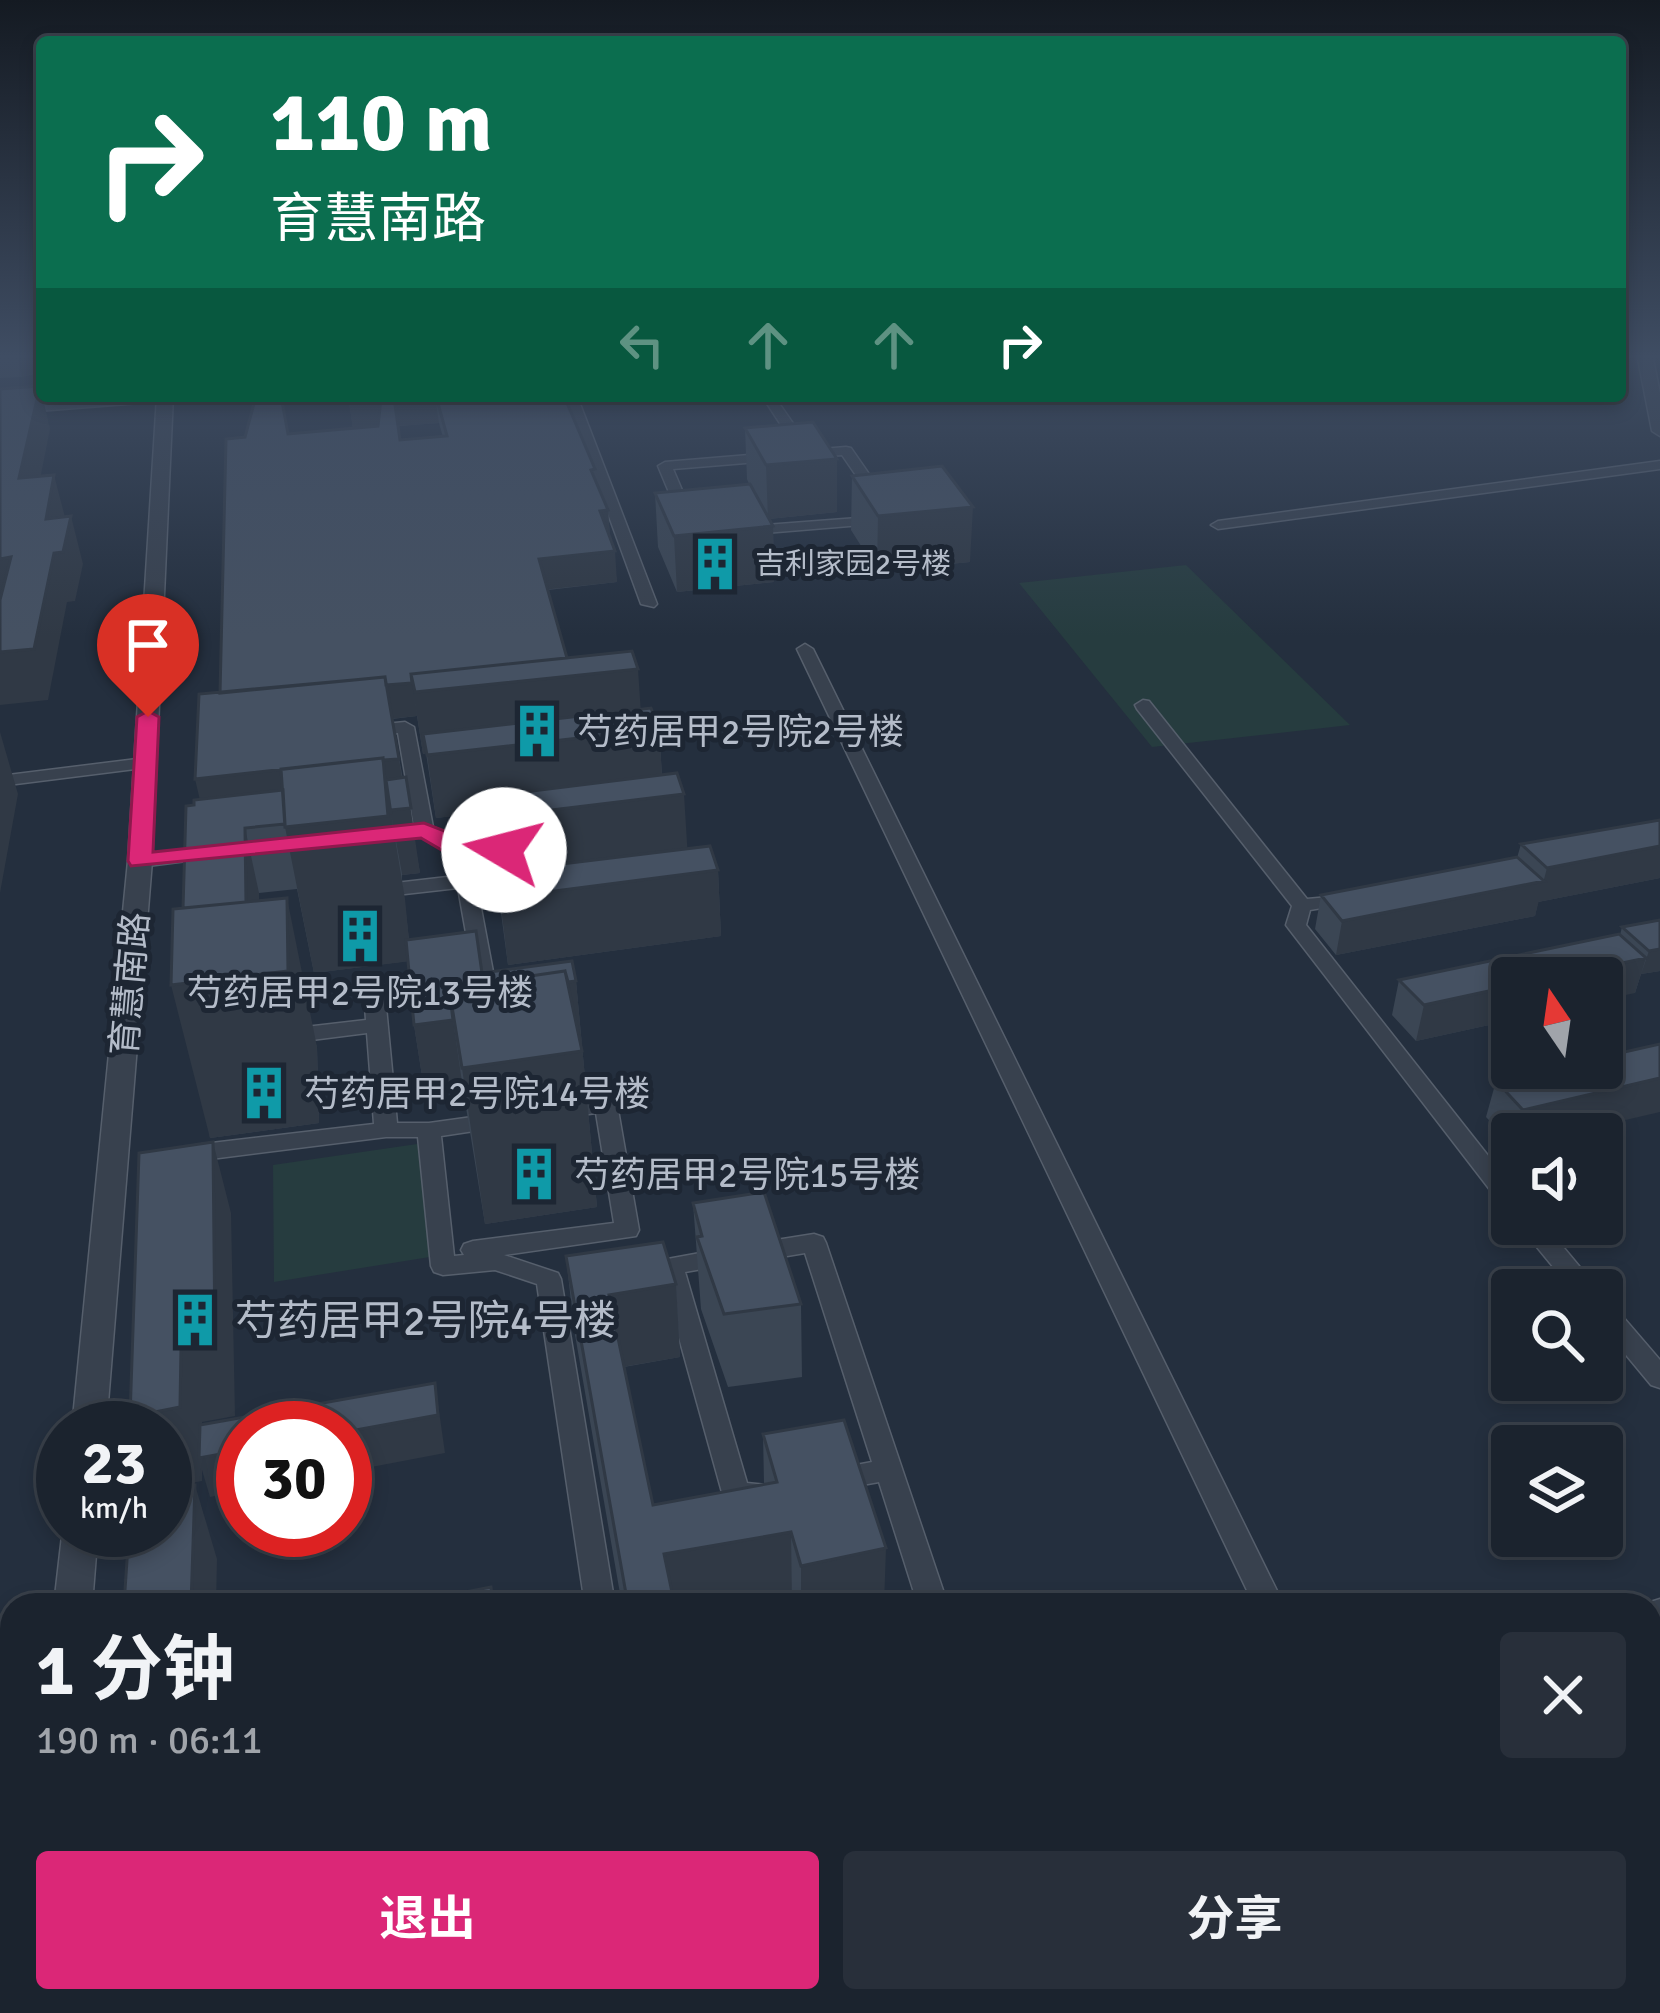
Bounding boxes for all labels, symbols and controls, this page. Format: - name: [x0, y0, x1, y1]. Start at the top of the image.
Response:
- text: 110 m: [270, 71, 492, 175]
- icon: right: [72, 84, 228, 240]
- text: 育慧南路: [270, 186, 486, 253]
- icon: left: [609, 312, 675, 378]
- icon: ahead: [735, 312, 801, 378]
- icon: ahead: [861, 312, 927, 378]
- icon: right: [987, 312, 1053, 378]
- building icon: 吉利家园2号楼: [686, 535, 744, 593]
- place label: 吉利家园2号楼: [755, 546, 951, 583]
- pin: [97, 594, 199, 717]
- icon: arrive: [115, 612, 181, 678]
- building icon: 芍药居甲2号院2号楼: [508, 702, 566, 760]
- place label: 芍药居甲2号院2号楼: [577, 710, 904, 755]
- position arrow: [441, 787, 567, 913]
- building icon: 芍药居甲2号院13号楼: [331, 907, 389, 965]
- street label: 育慧南路: [102, 910, 159, 1058]
- north arrow: [1491, 957, 1623, 1089]
- map controls: [1491, 957, 1623, 1557]
- place label: 芍药居甲2号院13号楼: [187, 971, 533, 1016]
- building icon: 芍药居甲2号院14号楼: [235, 1064, 293, 1122]
- place label: 芍药居甲2号院14号楼: [304, 1072, 650, 1117]
- button: sound: [1491, 1113, 1623, 1245]
- building icon: 芍药居甲2号院15号楼: [505, 1145, 563, 1203]
- place label: 芍药居甲2号院15号楼: [574, 1153, 920, 1198]
- button: search: [1491, 1269, 1623, 1401]
- building icon: 芍药居甲2号院4号楼: [166, 1291, 224, 1349]
- place label: 芍药居甲2号院4号楼: [235, 1296, 616, 1347]
- speed limit sign: 30: [216, 1401, 372, 1557]
- button: layers: [1491, 1425, 1623, 1557]
- text: 23: [82, 1427, 146, 1501]
- text: km/h: [80, 1490, 148, 1527]
- text: 1 分钟: [36, 1626, 235, 1715]
- button: close: [1500, 1632, 1626, 1758]
- text: 190 m · 06:11: [36, 1716, 263, 1764]
- button: 退出: [36, 1851, 819, 1989]
- button: 分享: [843, 1851, 1626, 1989]

